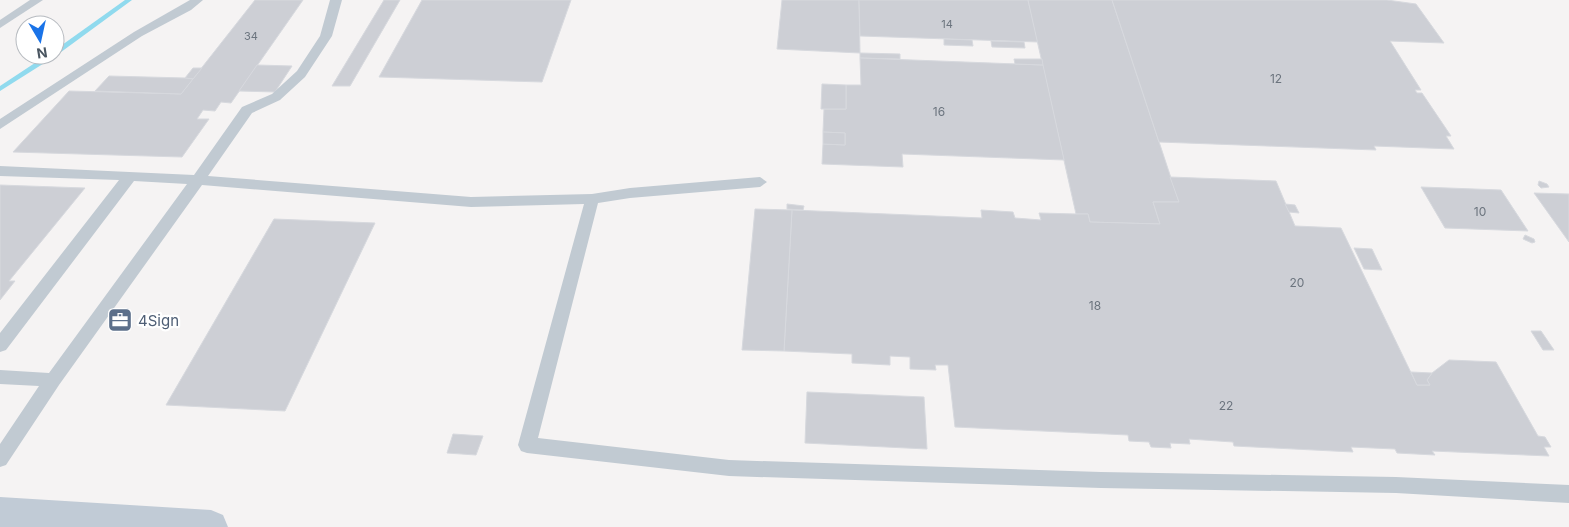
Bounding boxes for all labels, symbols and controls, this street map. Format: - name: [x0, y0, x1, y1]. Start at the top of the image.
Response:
- north arrow: [15, 15, 65, 65]
- house number: 14: [941, 17, 953, 31]
- house number: 34: [244, 29, 258, 43]
- text: N: [36, 44, 49, 63]
- house number: 12: [1270, 71, 1282, 86]
- house number: 16: [933, 104, 945, 119]
- house number: 10: [1474, 204, 1486, 219]
- house number: 20: [1290, 275, 1304, 290]
- house number: 18: [1089, 298, 1101, 313]
- office icon: 4Sign: [107, 307, 133, 333]
- place label: 4Sign: [138, 311, 179, 330]
- house number: 22: [1219, 398, 1233, 413]

